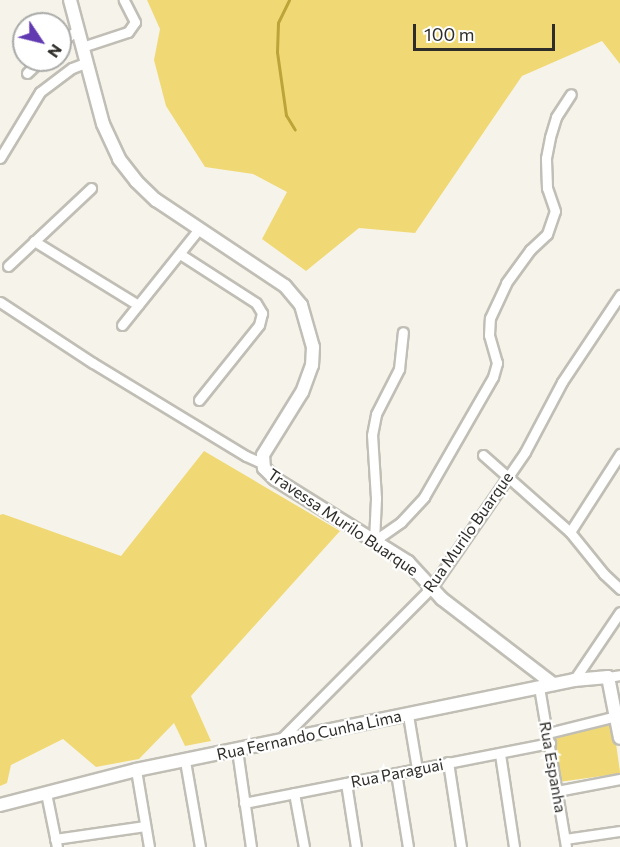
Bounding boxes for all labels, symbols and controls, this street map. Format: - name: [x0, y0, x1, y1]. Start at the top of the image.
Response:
- north arrow: [12, 12, 72, 72]
- scale bar: [416, 12, 558, 50]
- text: 100 m: [424, 23, 474, 45]
- text: N: [44, 41, 67, 62]
- street label: Travessa Murilo Buarque: [264, 464, 422, 580]
- street label: Rua Murilo Buarque: [419, 468, 517, 596]
- street label: Rua Fernando Cunha Lima: [215, 706, 403, 764]
- street label: Rua Espanha: [536, 720, 570, 814]
- street label: Rua Paraguai: [349, 755, 445, 791]

